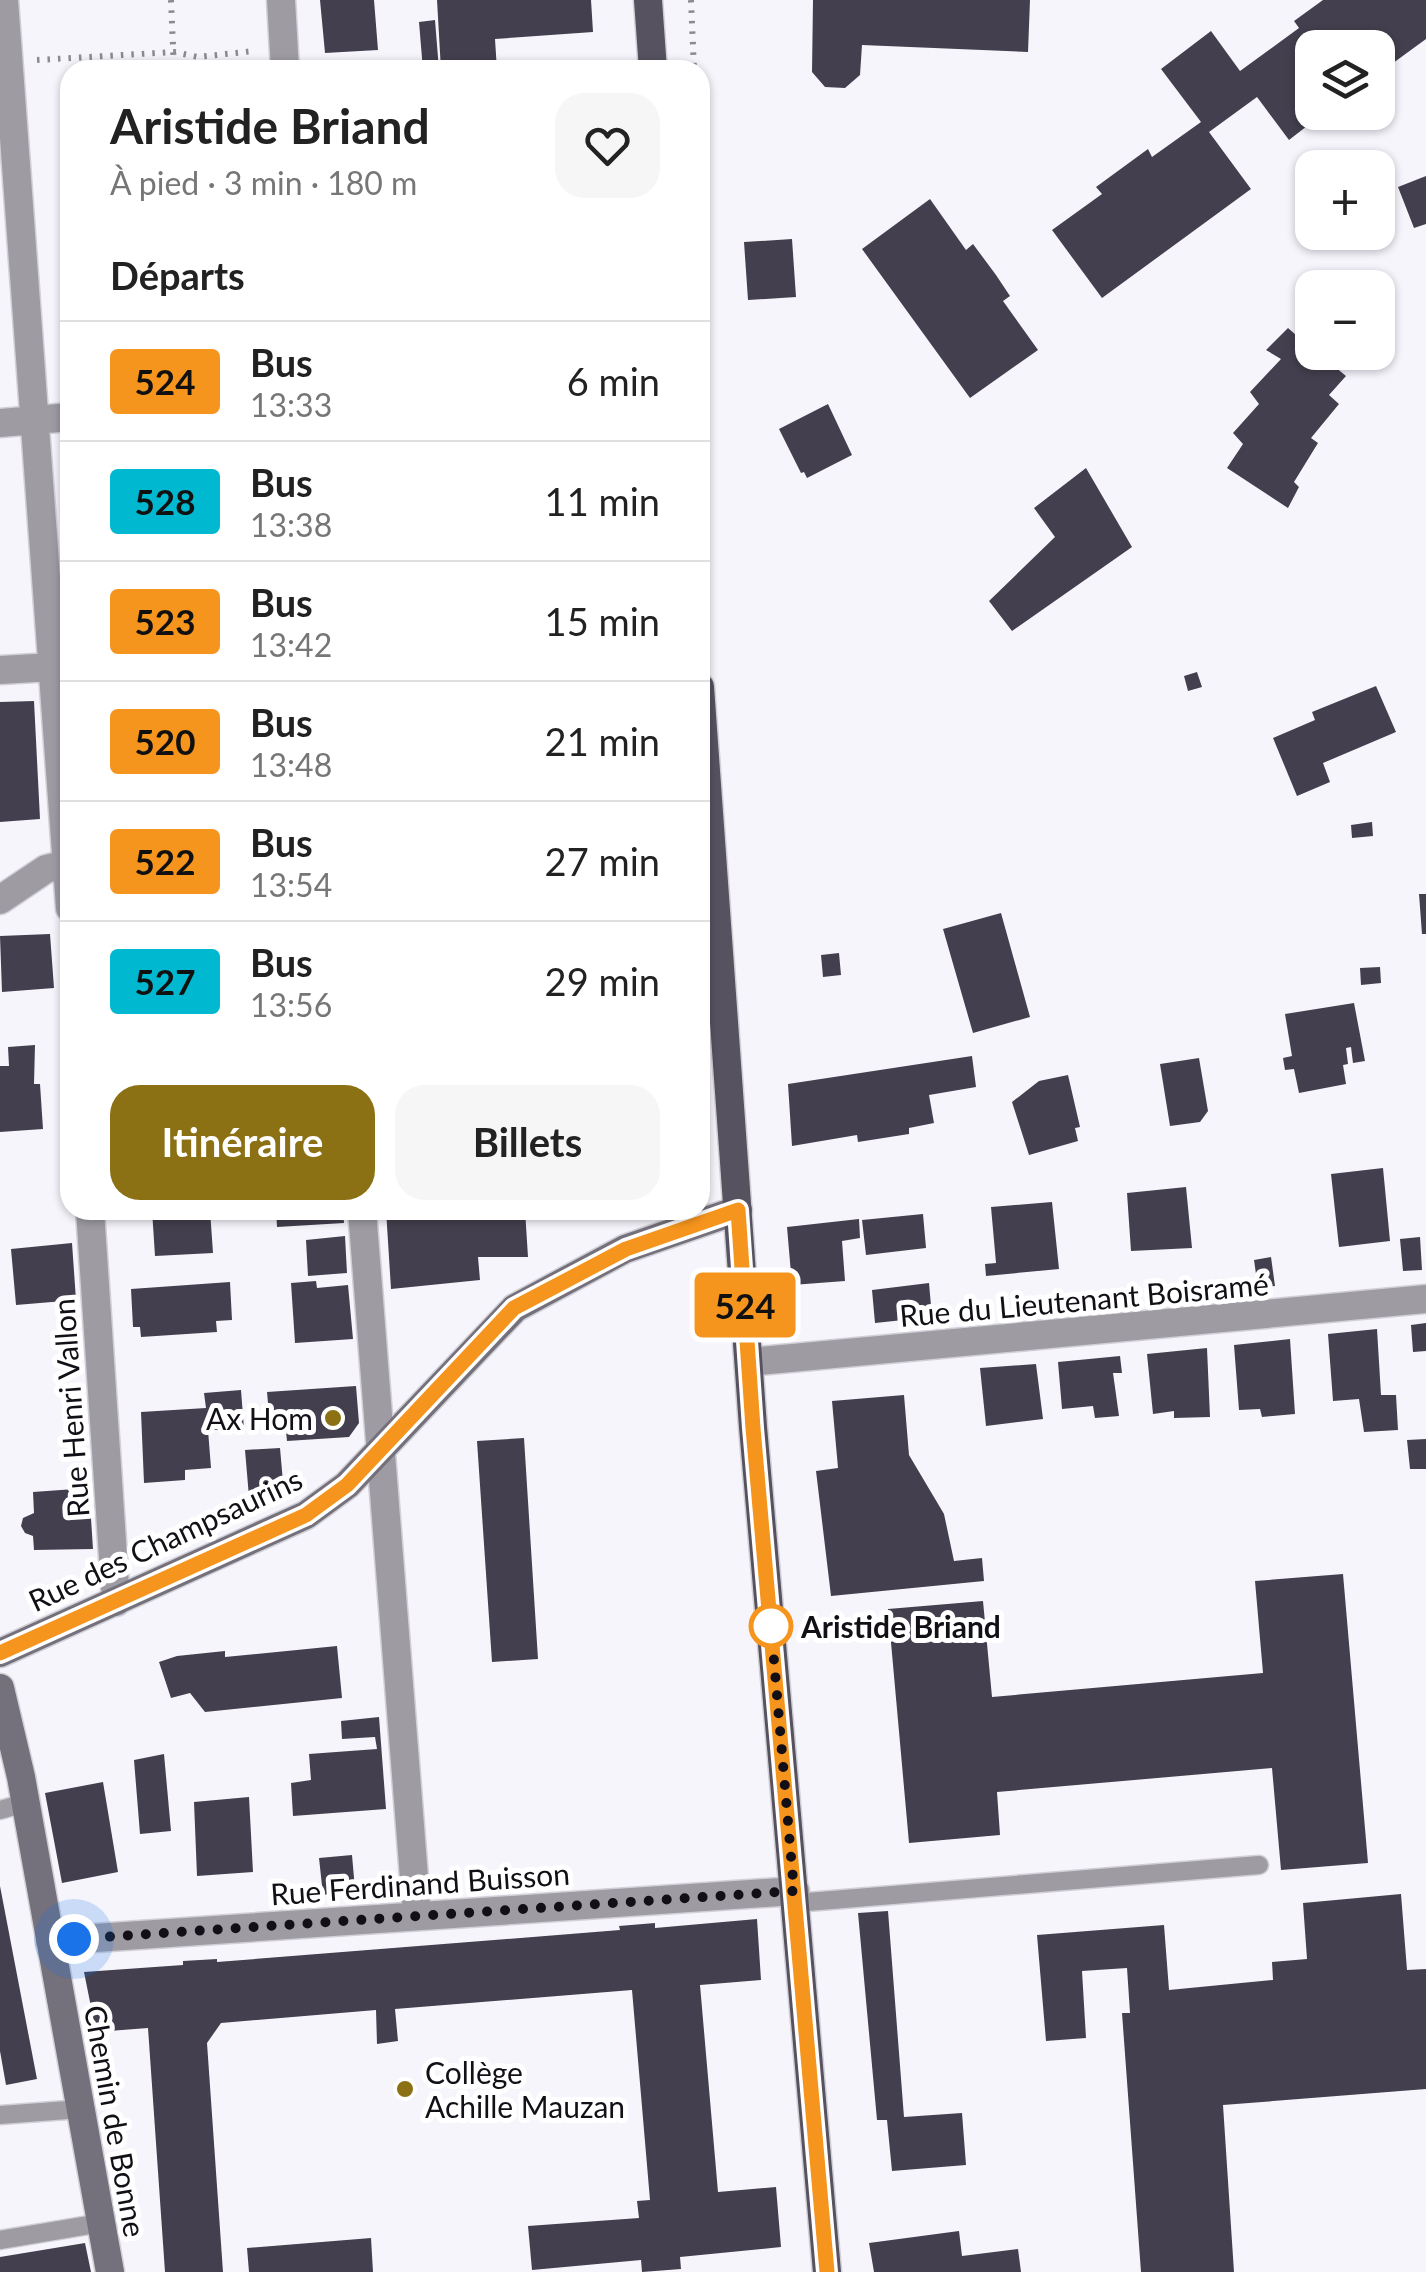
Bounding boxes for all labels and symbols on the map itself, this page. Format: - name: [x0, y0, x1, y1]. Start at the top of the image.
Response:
- street label: Rue du Lieutenant Boisramé: [898, 1265, 1270, 1333]
- line badge: 524: [688, 1272, 802, 1338]
- street label: Rue Henri Vallon: [44, 1297, 96, 1519]
- place label: Ax Hom: [206, 1400, 313, 1436]
- marker: Ax Hom: [322, 1407, 344, 1429]
- street label: Rue des Champsaurins: [23, 1460, 307, 1618]
- marker: Aristide Briand: [750, 1605, 792, 1647]
- place label: Aristide Briand: [800, 1608, 1001, 1644]
- street label: Rue Ferdinand Buisson: [269, 1855, 571, 1911]
- your location: [49, 1914, 99, 1964]
- street label: Chemin de Bonne: [78, 2002, 154, 2240]
- place label: Collège Achille Mauzan: [425, 2054, 625, 2124]
- marker: Collège Achille Mauzan: [394, 2078, 416, 2100]

